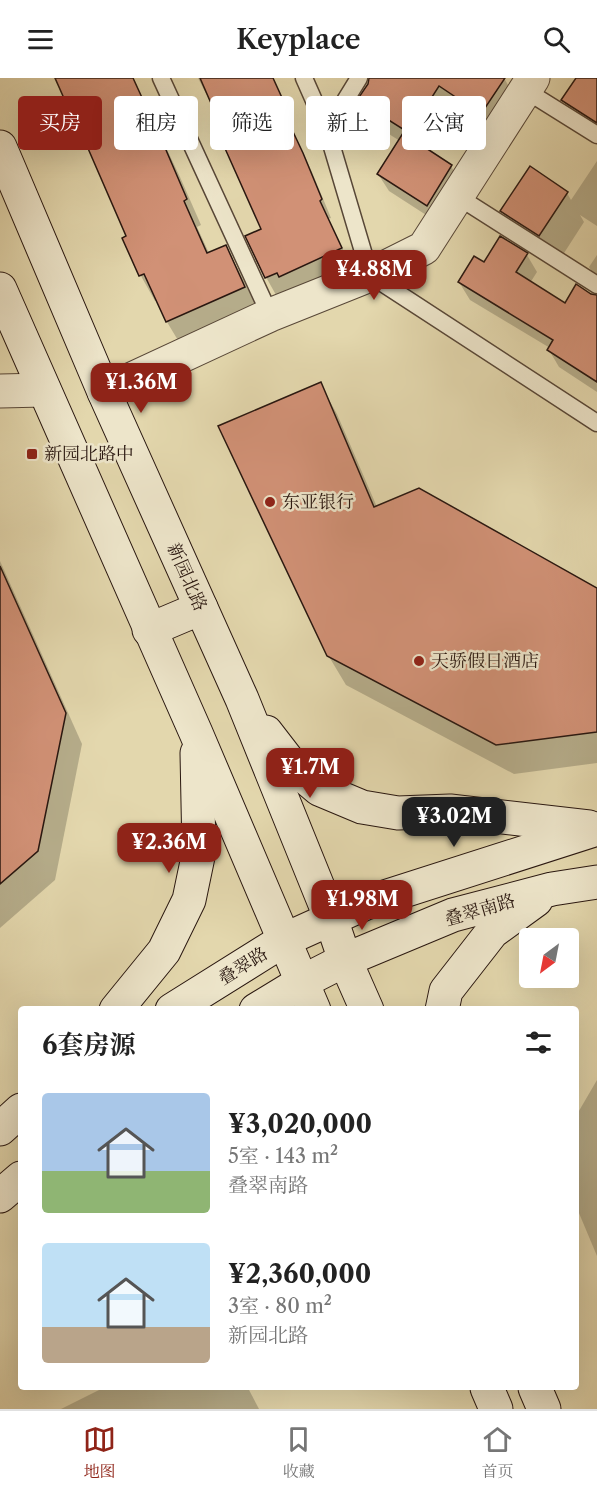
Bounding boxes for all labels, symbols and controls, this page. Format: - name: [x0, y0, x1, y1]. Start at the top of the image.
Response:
- icon: menu: [24, 23, 57, 56]
- text: Keyplace: [236, 23, 361, 56]
- icon: search: [540, 23, 573, 56]
- chip: 买房: [18, 96, 102, 150]
- chip: 租房: [114, 96, 198, 150]
- chip: 筛选: [210, 96, 294, 150]
- chip: 新上: [306, 96, 390, 150]
- chip: 公寓: [402, 96, 486, 150]
- pin: ¥4.88M: [325, 250, 423, 301]
- text: ¥4.88M: [336, 257, 412, 281]
- pin: ¥1.36M: [92, 363, 190, 414]
- text: ¥1.36M: [105, 370, 177, 394]
- place label: 新园北路中: [44, 443, 134, 465]
- marker: 新园北路中: [25, 447, 39, 461]
- place label: 东亚银行: [282, 491, 354, 513]
- marker: 东亚银行: [263, 495, 277, 509]
- street label: 新园北路: [162, 540, 212, 614]
- place label: 天骄假日酒店: [431, 650, 539, 672]
- marker: 天骄假日酒店: [412, 654, 426, 668]
- pin: ¥1.7M: [268, 748, 352, 799]
- text: ¥1.7M: [280, 755, 340, 779]
- pin: ¥3.02M: [405, 797, 503, 848]
- text: ¥3.02M: [416, 804, 492, 828]
- pin: ¥2.36M: [120, 823, 218, 874]
- text: ¥2.36M: [131, 830, 207, 854]
- pin: ¥1.98M: [313, 880, 411, 931]
- text: ¥1.98M: [325, 887, 399, 911]
- street label: 叠翠南路: [442, 890, 518, 930]
- north arrow: [519, 928, 579, 988]
- map controls: [519, 928, 579, 988]
- street label: 叠翠路: [214, 942, 272, 990]
- icon: filters: [522, 1026, 555, 1059]
- text: 6套房源: [42, 1029, 136, 1061]
- text: ¥3,020,000: [228, 1108, 372, 1140]
- icon: home: [90, 1117, 162, 1189]
- text: 5室 · 143 m²: [228, 1144, 338, 1168]
- text: 叠翠南路: [228, 1173, 308, 1197]
- text: ¥2,360,000: [228, 1258, 371, 1290]
- icon: home: [90, 1267, 162, 1339]
- text: 3室 · 80 m²: [228, 1294, 332, 1318]
- text: 新园北路: [228, 1323, 308, 1347]
- tab: 地图: [83, 1423, 116, 1482]
- tab: 收藏: [282, 1423, 315, 1482]
- tab: 首页: [481, 1423, 514, 1482]

